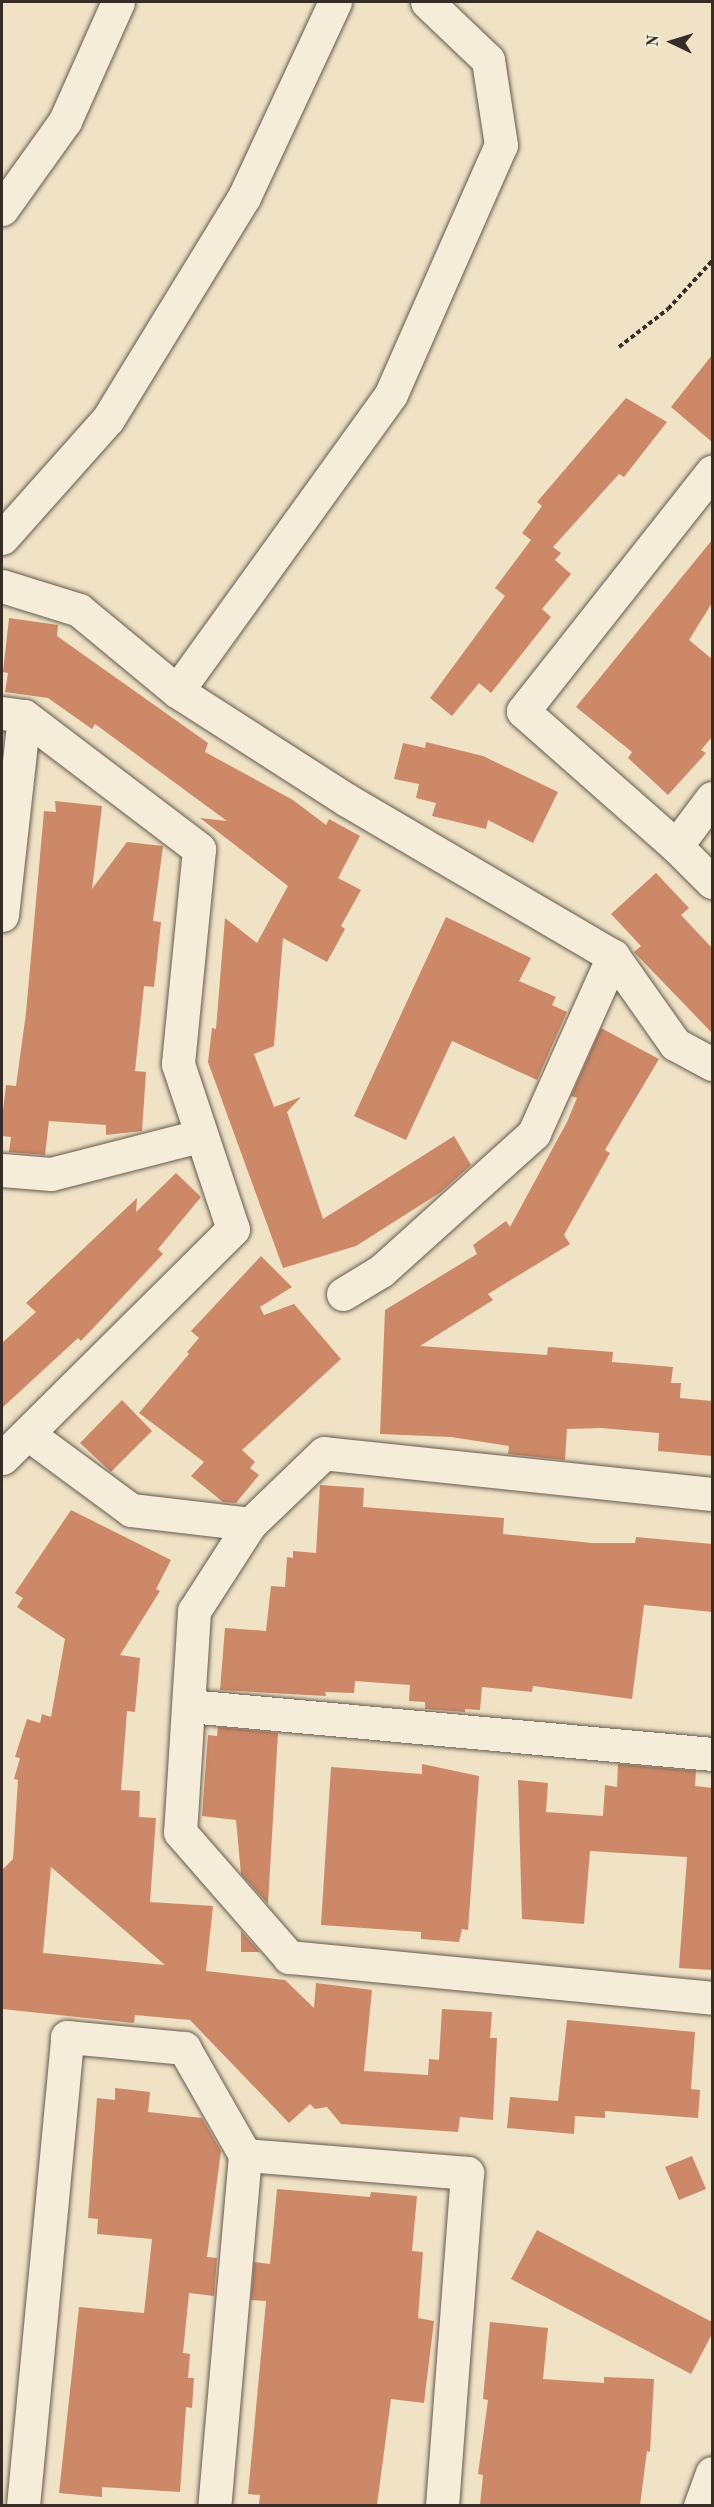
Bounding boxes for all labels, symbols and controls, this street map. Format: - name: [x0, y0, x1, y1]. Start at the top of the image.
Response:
- north arrow: [642, 12, 702, 72]
- text: N: [646, 34, 662, 47]

